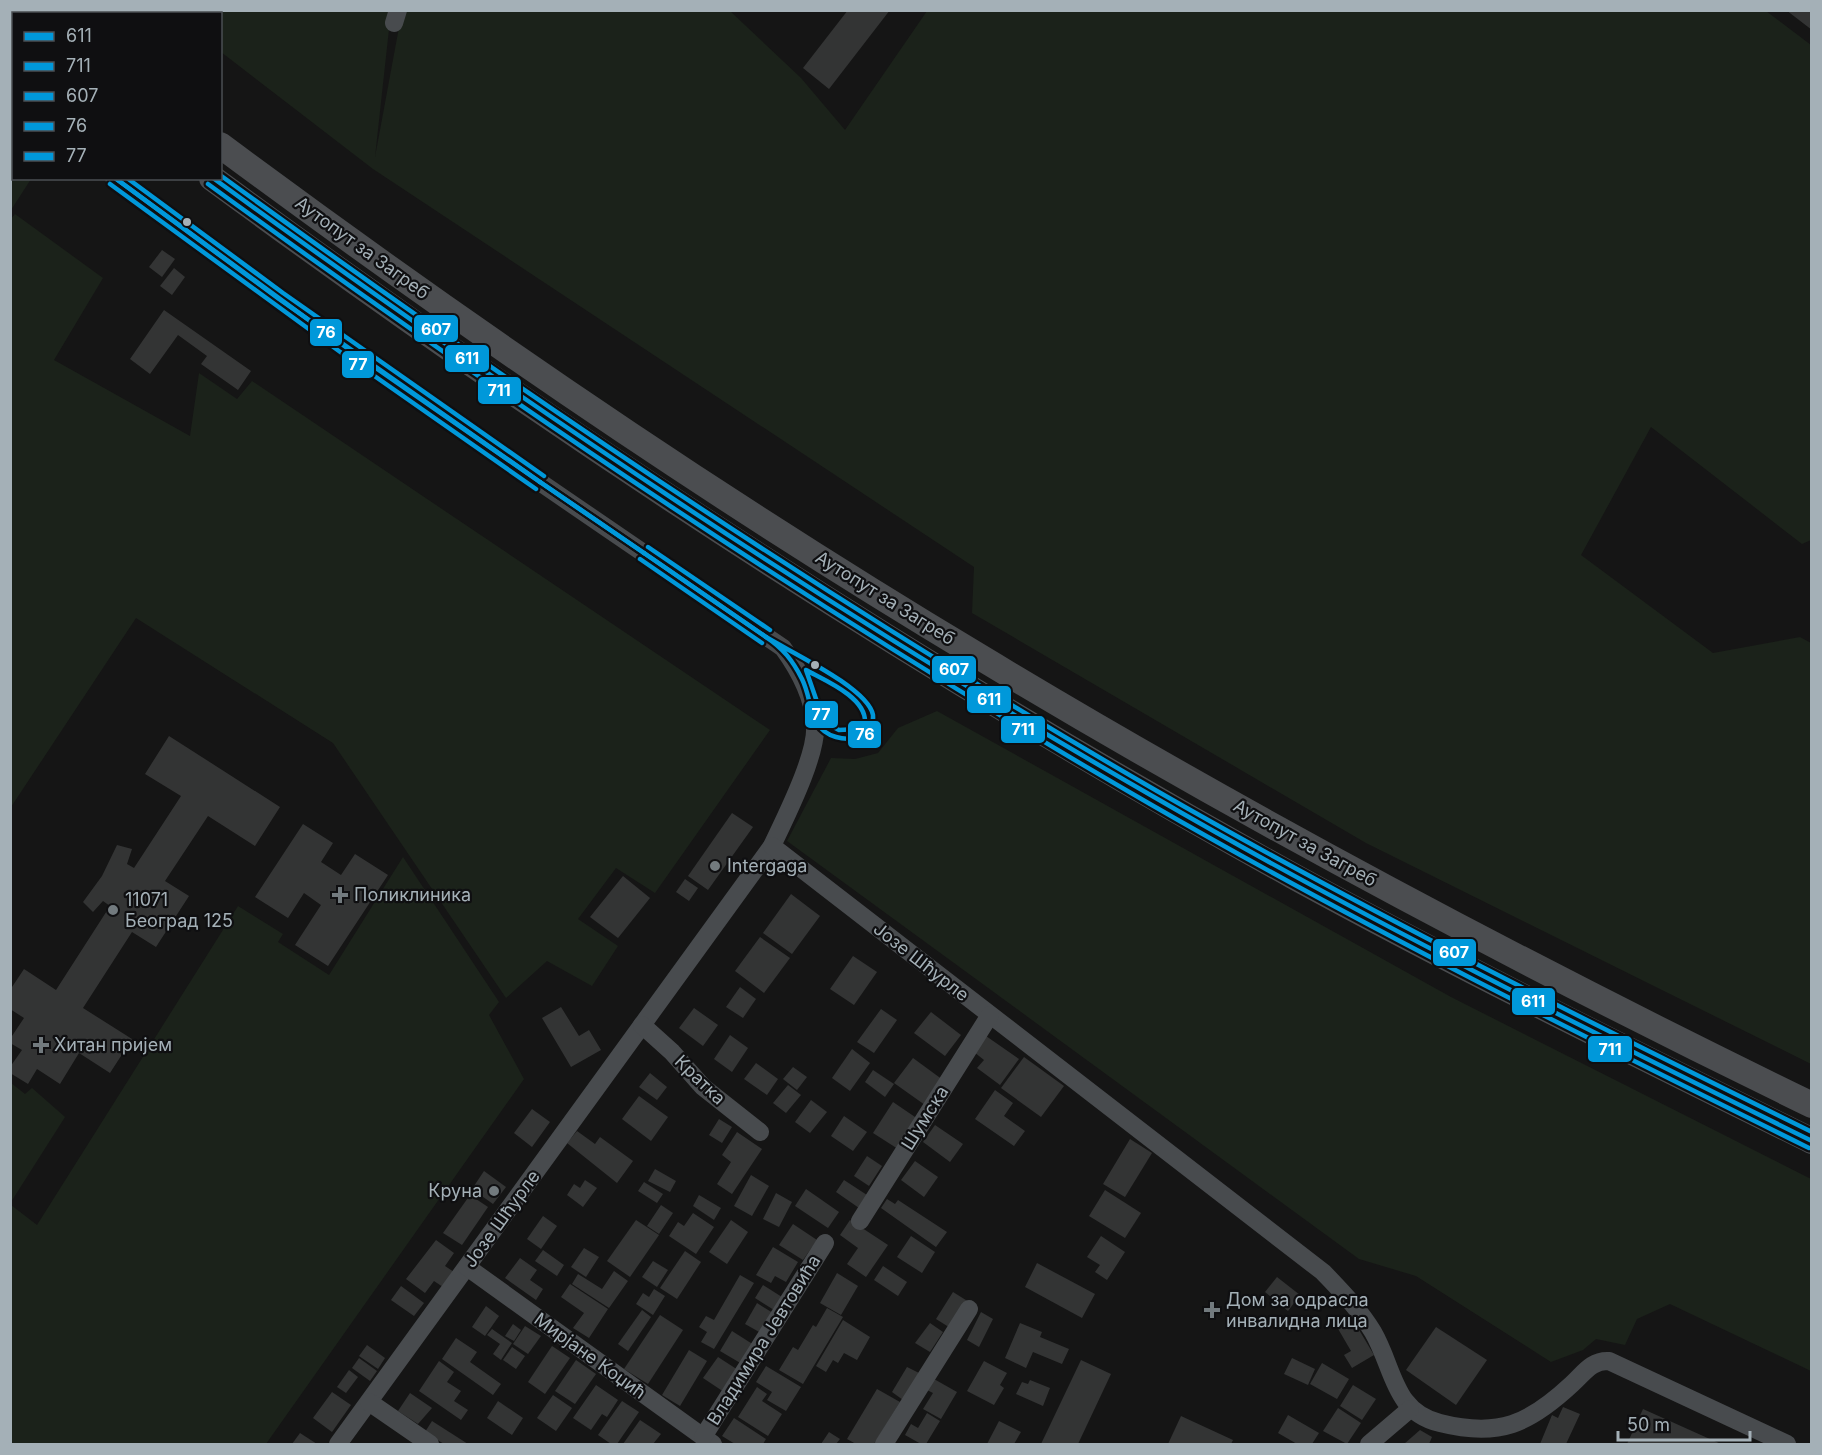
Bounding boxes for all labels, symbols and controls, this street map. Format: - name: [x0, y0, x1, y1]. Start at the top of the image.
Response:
- legend: [12, 12, 222, 180]
- text: 611: [66, 25, 92, 46]
- text: 711: [66, 55, 91, 76]
- text: 607: [66, 85, 98, 106]
- text: 76: [66, 115, 87, 136]
- text: 77: [66, 145, 87, 166]
- street label: Аутопут за Загреб: [291, 192, 433, 303]
- unlabelled marker: [181, 216, 193, 228]
- line badge: 607: [413, 314, 459, 343]
- line badge: 76: [309, 318, 343, 347]
- text: 607: [421, 319, 451, 339]
- text: 76: [316, 322, 336, 342]
- line badge: 611: [444, 344, 490, 373]
- text: 611: [455, 348, 479, 368]
- line badge: 77: [341, 350, 375, 379]
- text: 77: [349, 354, 367, 374]
- line badge: 711: [477, 376, 522, 405]
- text: 711: [487, 380, 511, 400]
- street label: Аутопут за Загреб: [812, 546, 959, 649]
- line badge: 607: [931, 655, 977, 684]
- unlabelled marker: [809, 659, 821, 671]
- text: 607: [939, 659, 969, 679]
- line badge: 611: [966, 685, 1012, 714]
- text: 611: [977, 689, 1001, 709]
- line badge: 77: [804, 700, 839, 729]
- text: 77: [812, 704, 830, 724]
- line badge: 711: [1000, 715, 1046, 744]
- text: 711: [1011, 719, 1035, 739]
- line badge: 76: [847, 720, 882, 749]
- text: 76: [855, 724, 875, 744]
- street label: Аутопут за Загреб: [1230, 795, 1380, 891]
- place label: Intergaga: [727, 855, 807, 876]
- marker: Intergaga: [708, 859, 722, 873]
- place label: Поликлиника: [354, 884, 471, 905]
- marker: Поликлиника: [331, 886, 349, 904]
- place label: 11071 Београд 125: [125, 889, 233, 931]
- marker: 11071 Београд 125: [106, 903, 120, 917]
- street label: Јозе Шћурле: [869, 918, 973, 1005]
- line badge: 607: [1432, 938, 1477, 967]
- text: 607: [1439, 942, 1469, 962]
- line badge: 611: [1511, 987, 1556, 1016]
- text: 611: [1521, 991, 1545, 1011]
- place label: Хитан пријем: [54, 1034, 172, 1055]
- line badge: 711: [1587, 1035, 1633, 1063]
- marker: Хитан пријем: [32, 1036, 50, 1054]
- text: 711: [1598, 1039, 1622, 1059]
- street label: Кратка: [671, 1051, 730, 1109]
- street label: Шумска: [897, 1082, 952, 1154]
- street label: Јозе Шћурле: [459, 1166, 544, 1271]
- place label: Круна: [428, 1180, 482, 1201]
- marker: Круна: [487, 1184, 501, 1198]
- street label: Владимира Јевтовића: [703, 1251, 825, 1429]
- place label: Дом за одрасла инвалидна лица: [1226, 1289, 1369, 1331]
- marker: Дом за одрасла инвалидна лица: [1203, 1301, 1221, 1319]
- street label: Мирјане Коџић: [530, 1308, 650, 1403]
- scale bar: [1618, 1404, 1750, 1442]
- text: 50 m: [1627, 1414, 1670, 1435]

